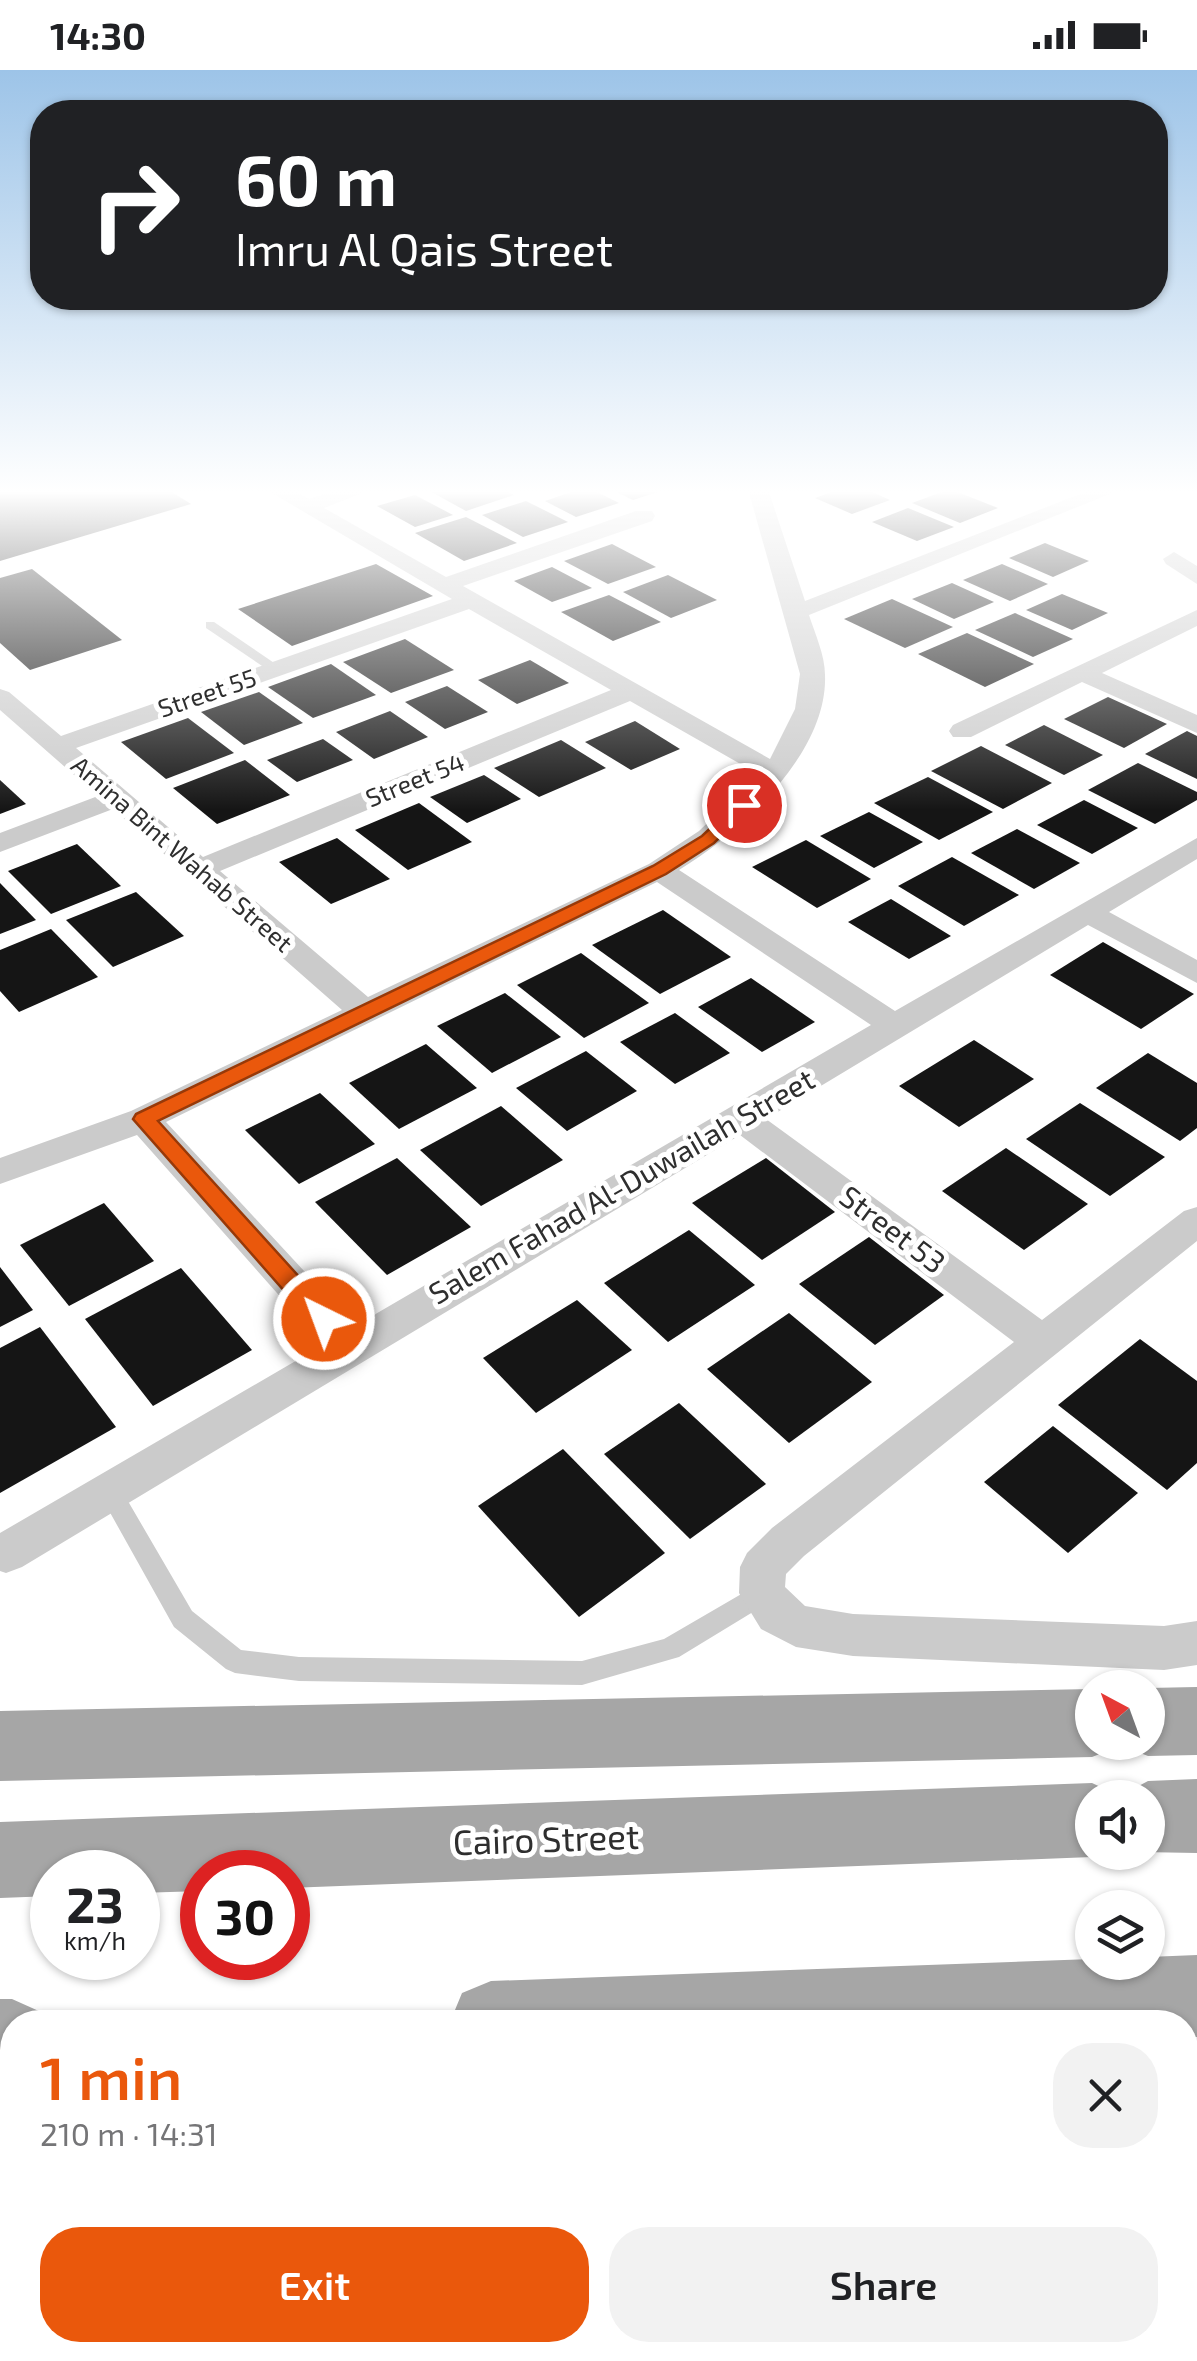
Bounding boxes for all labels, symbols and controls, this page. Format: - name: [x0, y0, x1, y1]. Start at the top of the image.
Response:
- text: 14:30: [50, 12, 146, 58]
- text: 60 m: [235, 136, 397, 220]
- icon: right: [70, 140, 200, 270]
- text: Imru Al Qais Street: [235, 221, 613, 275]
- street label: Street 55: [154, 661, 260, 723]
- street label: Street 54: [361, 746, 468, 812]
- street label: Amina Bint Wahab Street: [66, 749, 299, 957]
- pin: [702, 763, 787, 848]
- icon: arrive: [717, 778, 772, 833]
- street label: Salem Fahad Al-Duwailah Street: [422, 1060, 820, 1311]
- street label: Street 53: [833, 1177, 953, 1280]
- position arrow: [272, 1267, 376, 1371]
- north arrow: [1075, 1670, 1165, 1760]
- map controls: [1075, 1670, 1165, 1980]
- button: sound: [1075, 1780, 1165, 1870]
- street label: Cairo Street: [452, 1814, 640, 1862]
- speed limit sign: 30: [180, 1850, 310, 1980]
- text: 23: [66, 1873, 124, 1933]
- button: layers: [1075, 1890, 1165, 1980]
- text: km/h: [64, 1925, 126, 1955]
- text: 1 min: [40, 2040, 182, 2112]
- button: close: [1053, 2043, 1158, 2148]
- text: 210 m · 14:31: [40, 2114, 218, 2152]
- button: Exit: [40, 2227, 589, 2342]
- button: Share: [609, 2227, 1158, 2342]

